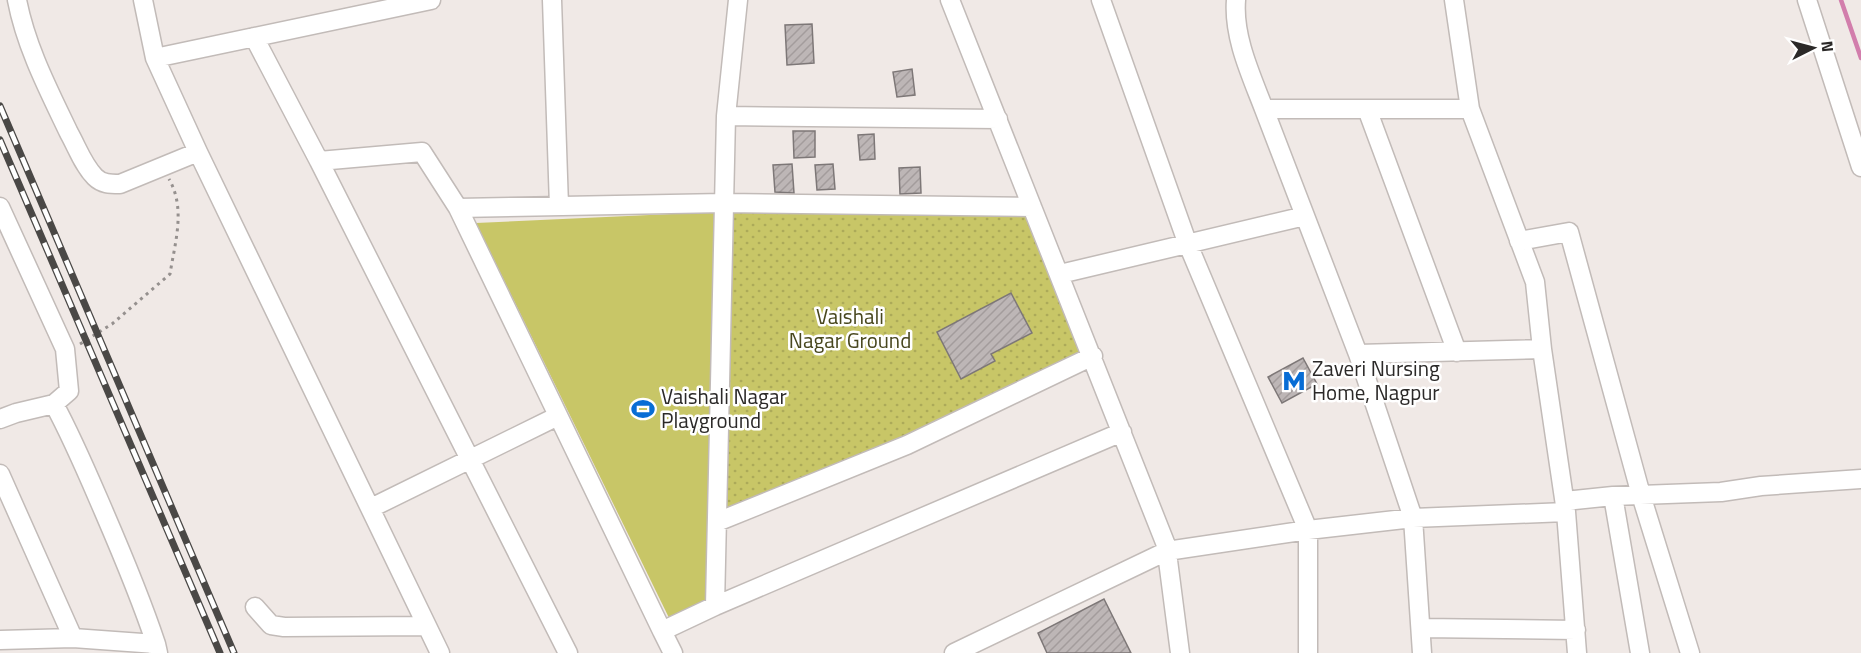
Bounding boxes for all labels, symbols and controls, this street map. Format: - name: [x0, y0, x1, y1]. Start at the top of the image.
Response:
- north arrow: [1783, 18, 1843, 78]
- text: N: [1815, 40, 1840, 53]
- park label: Vaishali Nagar Ground: [789, 300, 911, 356]
- place label: Zaveri Nursing Home, Nagpur: [1312, 352, 1440, 408]
- metro station icon: Zaveri Nursing Home, Nagpur: [1281, 368, 1307, 394]
- place label: Vaishali Nagar Playground: [661, 380, 787, 436]
- sports icon: Vaishali Nagar Playground: [630, 396, 656, 422]

